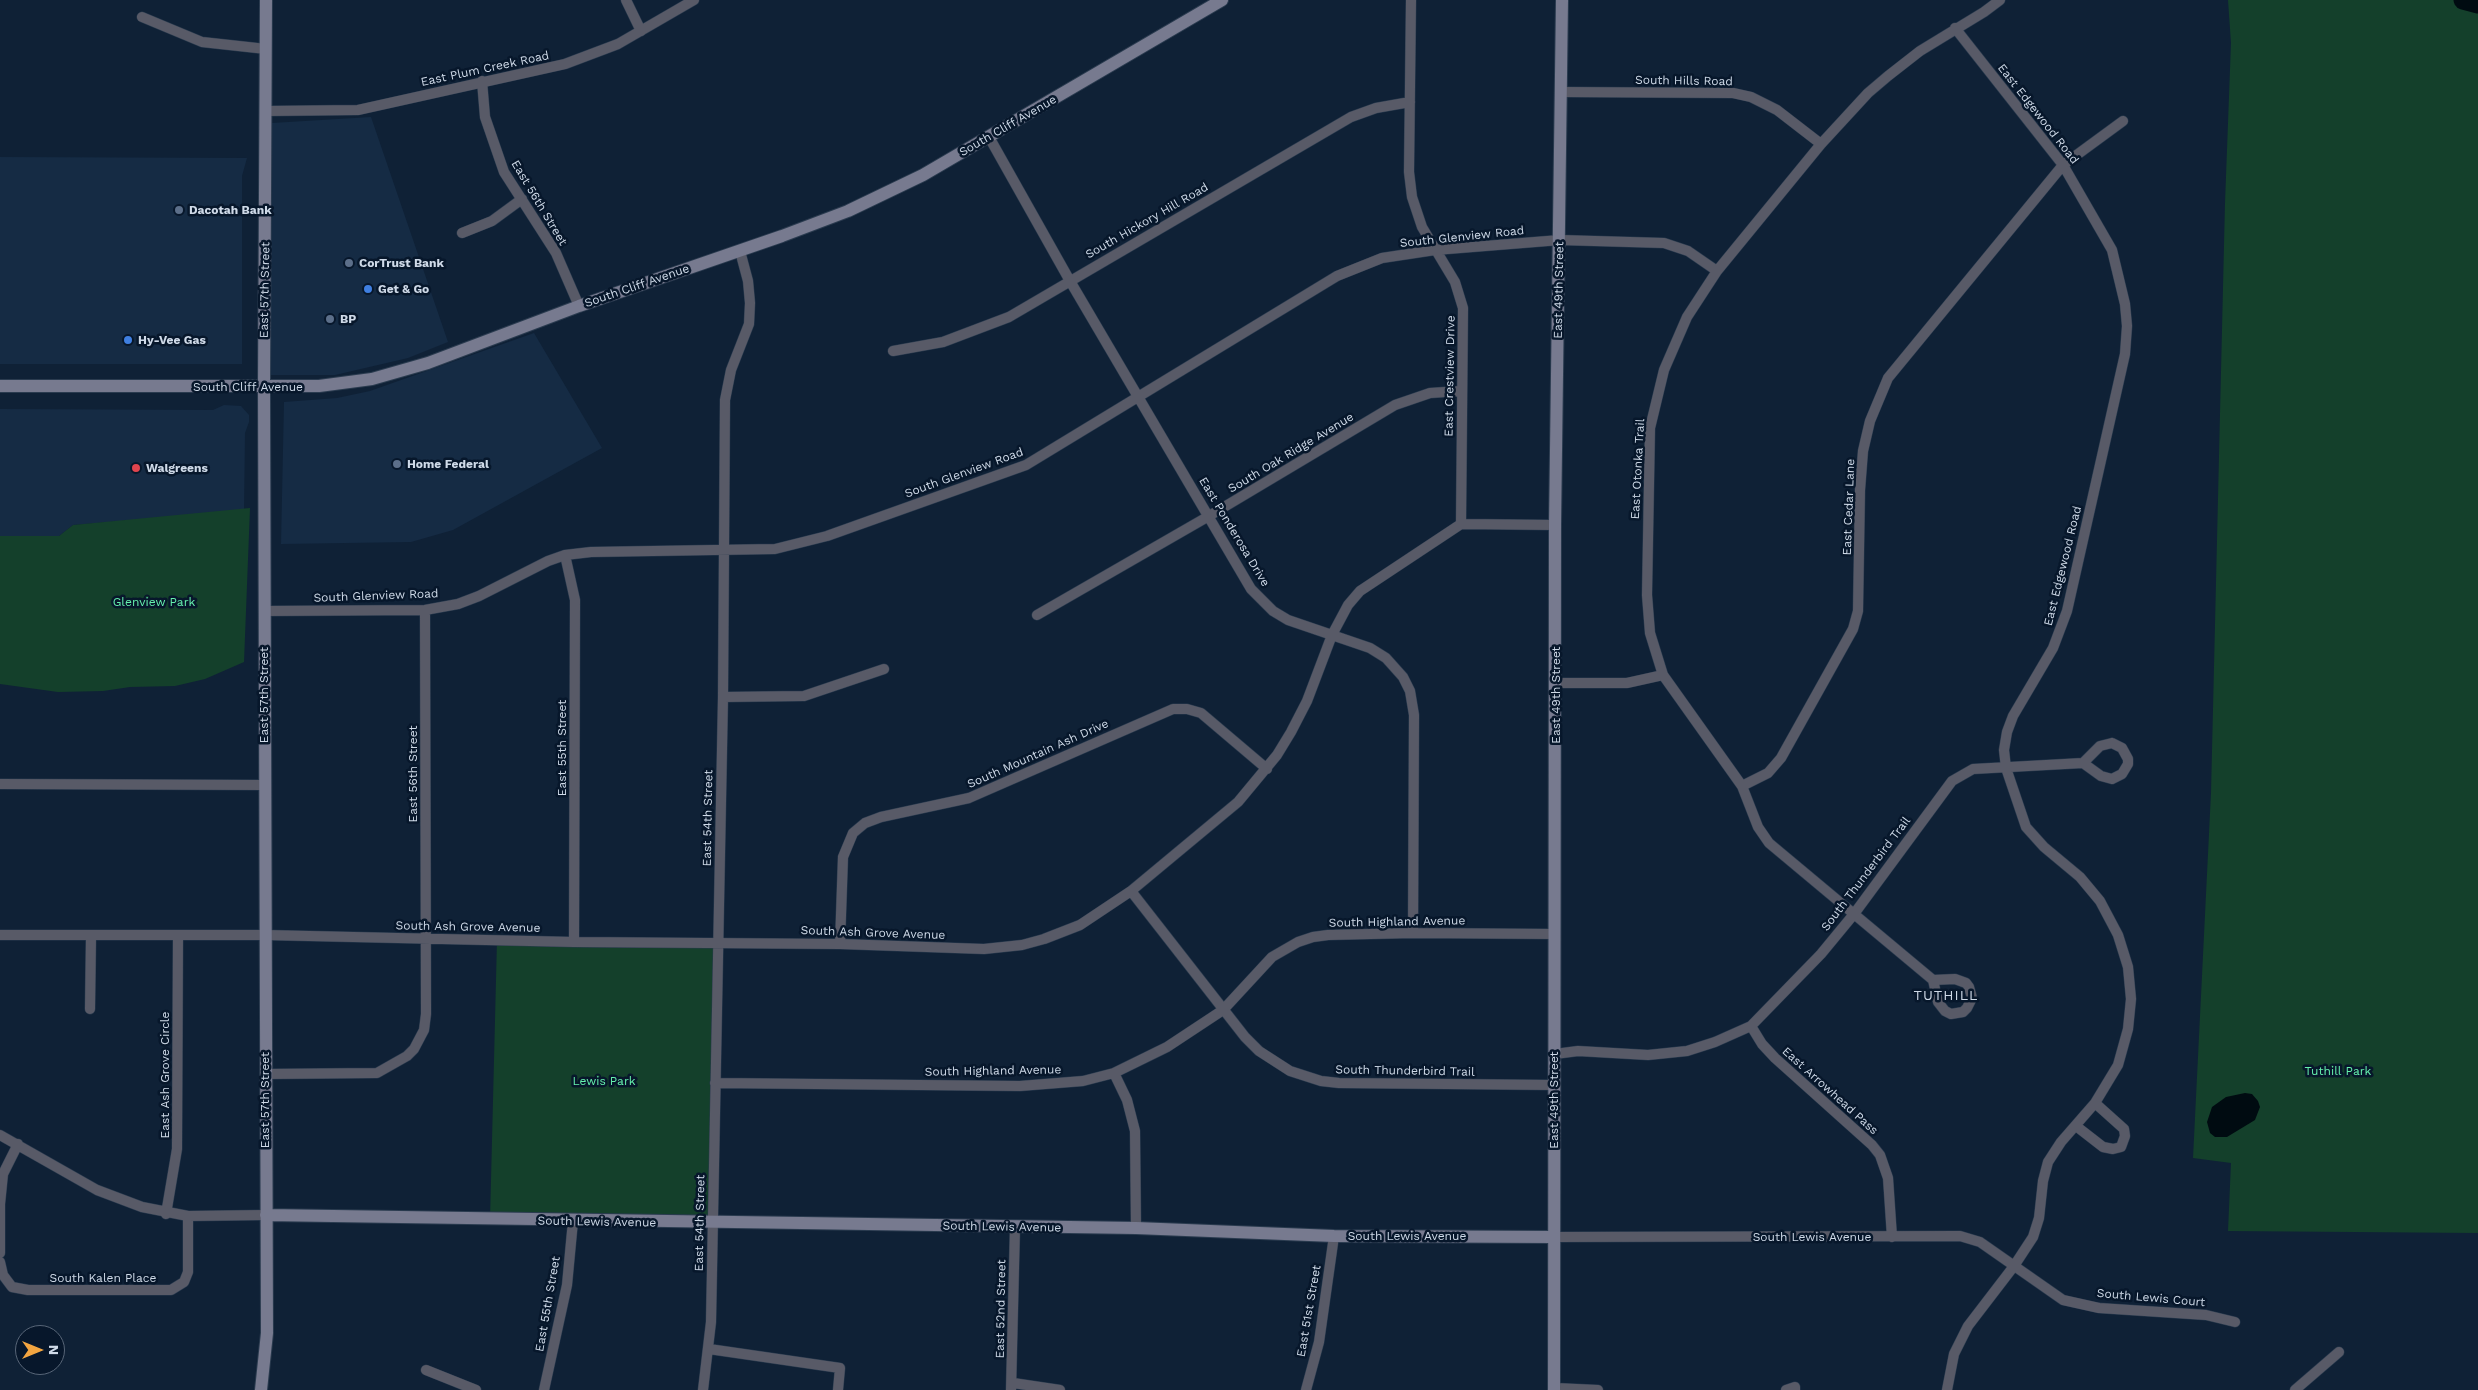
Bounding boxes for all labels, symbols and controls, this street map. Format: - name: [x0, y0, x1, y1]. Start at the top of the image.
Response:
- street label: East Plum Creek Road: [420, 48, 550, 90]
- street label: East Edgewood Road: [1994, 61, 2082, 167]
- street label: South Hills Road: [1635, 73, 1733, 89]
- street label: South Cliff Avenue: [957, 92, 1059, 160]
- street label: East 56th Street: [508, 158, 570, 248]
- street label: South Hickory Hill Road: [1083, 180, 1211, 262]
- place label: Dacotah Bank: [189, 203, 272, 217]
- marker: Dacotah Bank: [173, 204, 185, 216]
- street label: South Glenview Road: [1399, 223, 1525, 251]
- street label: East 49th Street: [1551, 241, 1567, 339]
- street label: East 57th Street: [257, 242, 273, 338]
- place label: CorTrust Bank: [359, 256, 444, 270]
- marker: CorTrust Bank: [343, 257, 355, 269]
- street label: South Cliff Avenue: [583, 261, 691, 311]
- place label: Get & Go: [378, 282, 429, 296]
- marker: Get & Go: [362, 283, 374, 295]
- place label: BP: [340, 312, 356, 326]
- marker: BP: [324, 313, 336, 325]
- street label: East Crestview Drive: [1442, 315, 1458, 437]
- place label: Hy-Vee Gas: [138, 333, 206, 347]
- marker: Hy-Vee Gas: [122, 334, 134, 346]
- street label: South Cliff Avenue: [193, 380, 303, 394]
- street label: South Oak Ridge Avenue: [1226, 410, 1356, 496]
- street label: East Otonka Trail: [1628, 418, 1648, 520]
- street label: South Glenview Road: [903, 445, 1025, 501]
- place label: Home Federal: [407, 457, 489, 471]
- marker: Home Federal: [391, 458, 403, 470]
- street label: East Cedar Lane: [1840, 458, 1858, 556]
- place label: Walgreens: [146, 461, 208, 475]
- marker: Walgreens: [130, 462, 142, 474]
- street label: East Ponderosa Drive: [1196, 475, 1272, 589]
- street label: East Edgewood Road: [2041, 505, 2085, 627]
- street label: South Glenview Road: [313, 587, 439, 605]
- park label: Glenview Park: [113, 595, 195, 609]
- street label: East 49th Street: [1549, 646, 1563, 744]
- street label: East 57th Street: [257, 647, 271, 743]
- street label: East 55th Street: [555, 700, 569, 796]
- street label: South Mountain Ash Drive: [965, 716, 1111, 792]
- street label: East 56th Street: [406, 726, 420, 822]
- street label: East 54th Street: [700, 769, 716, 867]
- street label: South Thunderbird Trail: [1818, 814, 1914, 934]
- street label: South Highland Avenue: [1329, 914, 1465, 930]
- street label: South Ash Grove Avenue: [395, 919, 541, 935]
- street label: South Ash Grove Avenue: [800, 923, 946, 943]
- district label: TUTHILL: [1913, 988, 1979, 1004]
- street label: East Ash Grove Circle: [158, 1012, 172, 1138]
- street label: East Arrowhead Pass: [1779, 1044, 1881, 1138]
- street label: East 49th Street: [1547, 1051, 1561, 1149]
- street label: East 57th Street: [258, 1052, 272, 1148]
- street label: South Highland Avenue: [925, 1063, 1061, 1079]
- street label: South Thunderbird Trail: [1335, 1063, 1475, 1079]
- park label: Tuthill Park: [2305, 1064, 2371, 1078]
- park label: Lewis Park: [572, 1074, 636, 1088]
- street label: East 54th Street: [692, 1174, 708, 1272]
- street label: South Lewis Avenue: [538, 1214, 656, 1230]
- street label: South Lewis Avenue: [943, 1219, 1061, 1235]
- street label: South Lewis Avenue: [1348, 1229, 1466, 1243]
- street label: South Lewis Avenue: [1753, 1230, 1871, 1244]
- street label: East 55th Street: [533, 1255, 563, 1353]
- street label: East 52nd Street: [993, 1259, 1009, 1359]
- street label: East 51st Street: [1294, 1264, 1324, 1358]
- street label: South Kalen Place: [50, 1271, 156, 1285]
- street label: South Lewis Court: [2096, 1286, 2206, 1310]
- north arrow: [15, 1325, 65, 1375]
- text: N: [46, 1345, 62, 1355]

